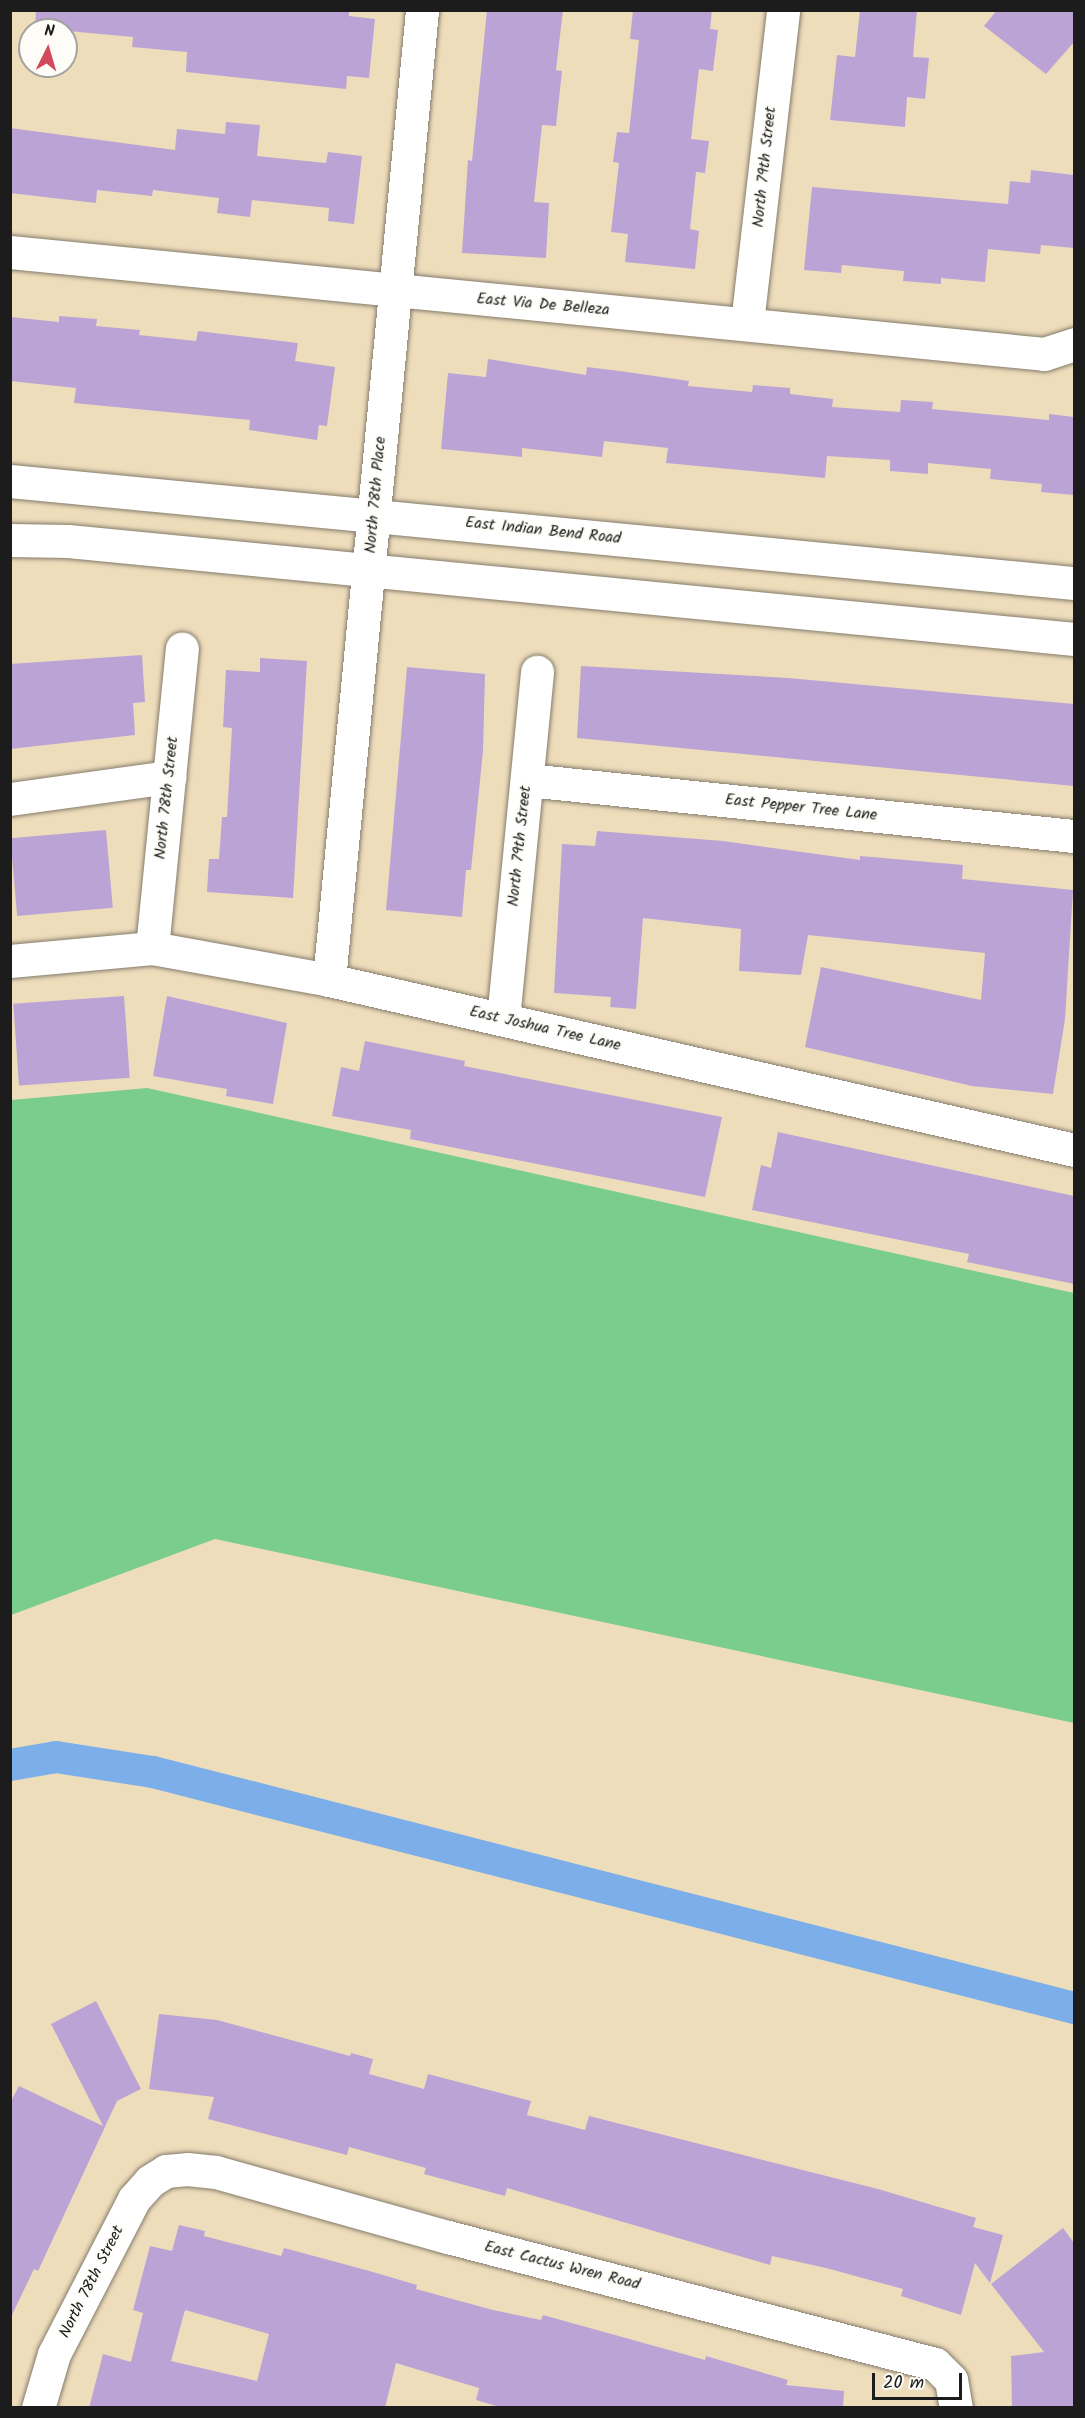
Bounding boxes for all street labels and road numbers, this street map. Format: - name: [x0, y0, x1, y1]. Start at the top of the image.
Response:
- street label: North 79th Street: [749, 106, 781, 228]
- street label: East Via De Belleza: [476, 290, 610, 320]
- street label: North 78th Place: [361, 436, 391, 554]
- street label: East Indian Bend Road: [464, 513, 622, 549]
- street label: North 78th Street: [151, 736, 183, 860]
- street label: North 79th Street: [504, 785, 536, 907]
- street label: East Pepper Tree Lane: [724, 790, 878, 826]
- street label: East Joshua Tree Lane: [467, 1002, 623, 1056]
- street label: North 78th Street: [55, 2223, 129, 2341]
- street label: East Cactus Wren Road: [482, 2237, 642, 2295]

